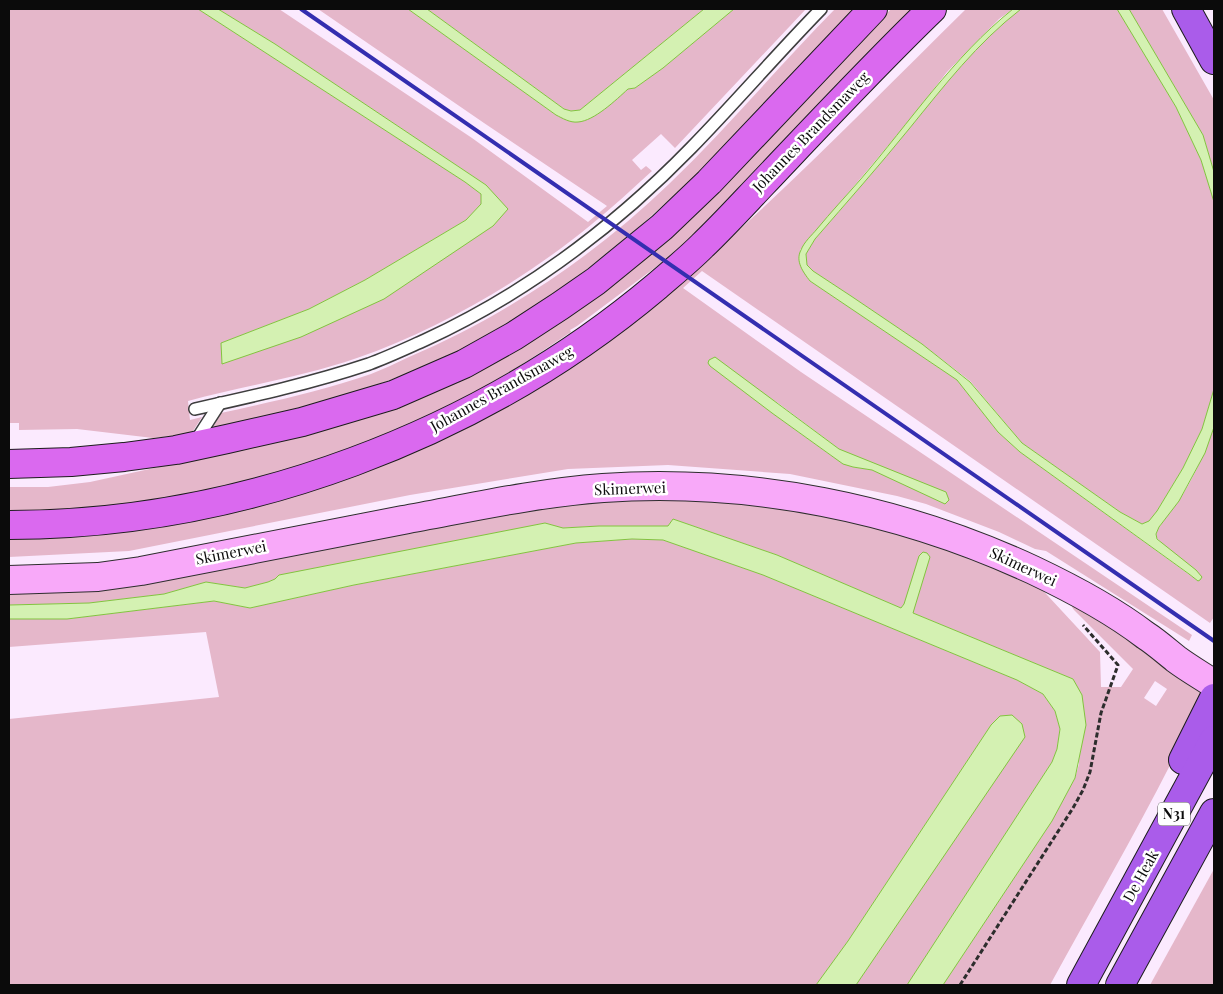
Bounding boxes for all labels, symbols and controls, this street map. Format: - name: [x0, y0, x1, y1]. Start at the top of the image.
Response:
- street label: Johannes Brandsmaweg: [747, 67, 873, 197]
- street label: Johannes Brandsmaweg: [426, 340, 577, 436]
- street label: Skimerwei: [594, 477, 667, 499]
- street label: Skimerwei: [194, 535, 269, 569]
- street label: Skimerwei: [987, 542, 1061, 591]
- road number: N31: [1158, 802, 1190, 826]
- street label: De Heak: [1118, 845, 1163, 905]

